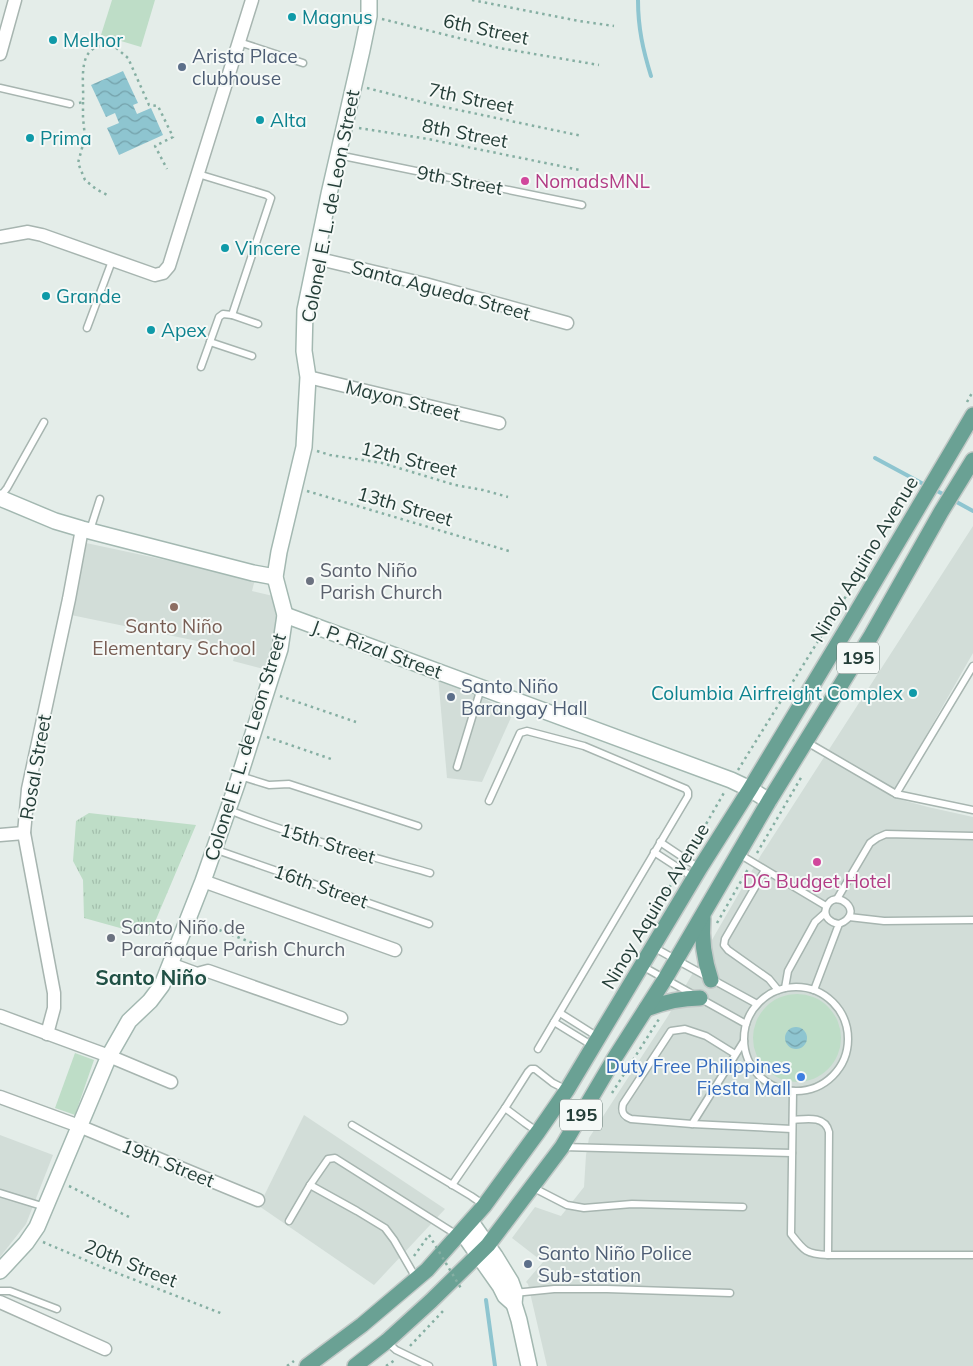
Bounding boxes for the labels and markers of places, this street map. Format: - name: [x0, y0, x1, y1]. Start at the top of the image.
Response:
- place label: Magnus: [302, 5, 373, 29]
- marker: Magnus: [286, 11, 298, 23]
- place label: Melhor: [63, 28, 123, 52]
- marker: Melhor: [47, 34, 59, 46]
- place label: Arista Place clubhouse: [192, 44, 298, 90]
- marker: Arista Place clubhouse: [176, 61, 188, 73]
- place label: Alta: [270, 108, 307, 132]
- marker: Alta: [254, 114, 266, 126]
- place label: Prima: [40, 126, 92, 150]
- marker: Prima: [24, 132, 36, 144]
- place label: NomadsMNL: [535, 169, 650, 193]
- marker: NomadsMNL: [519, 175, 531, 187]
- place label: Vincere: [235, 236, 301, 260]
- marker: Vincere: [219, 242, 231, 254]
- place label: Grande: [56, 284, 121, 308]
- marker: Grande: [40, 290, 52, 302]
- place label: Apex: [161, 318, 207, 342]
- marker: Apex: [145, 324, 157, 336]
- place label: Santo Niño Parish Church: [320, 558, 443, 604]
- marker: Santo Niño Parish Church: [304, 575, 316, 587]
- marker: Santo Niño Elementary School: [168, 601, 180, 613]
- place label: Santo Niño Elementary School: [92, 614, 256, 660]
- place label: Santo Niño Barangay Hall: [461, 674, 587, 720]
- place label: Columbia Airfreight Complex: [651, 681, 903, 705]
- marker: Columbia Airfreight Complex: [907, 687, 919, 699]
- marker: Santo Niño Barangay Hall: [445, 691, 457, 703]
- marker: DG Budget Hotel: [811, 856, 823, 868]
- place label: DG Budget Hotel: [743, 869, 891, 893]
- place label: Santo Niño de Parañaque Parish Church: [121, 915, 345, 961]
- marker: Santo Niño de Parañaque Parish Church: [105, 932, 117, 944]
- place label: Duty Free Philippines Fiesta Mall: [606, 1054, 791, 1100]
- marker: Duty Free Philippines Fiesta Mall: [795, 1071, 807, 1083]
- place label: Santo Niño Police Sub-station: [538, 1241, 692, 1287]
- marker: Santo Niño Police Sub-station: [522, 1258, 534, 1270]

